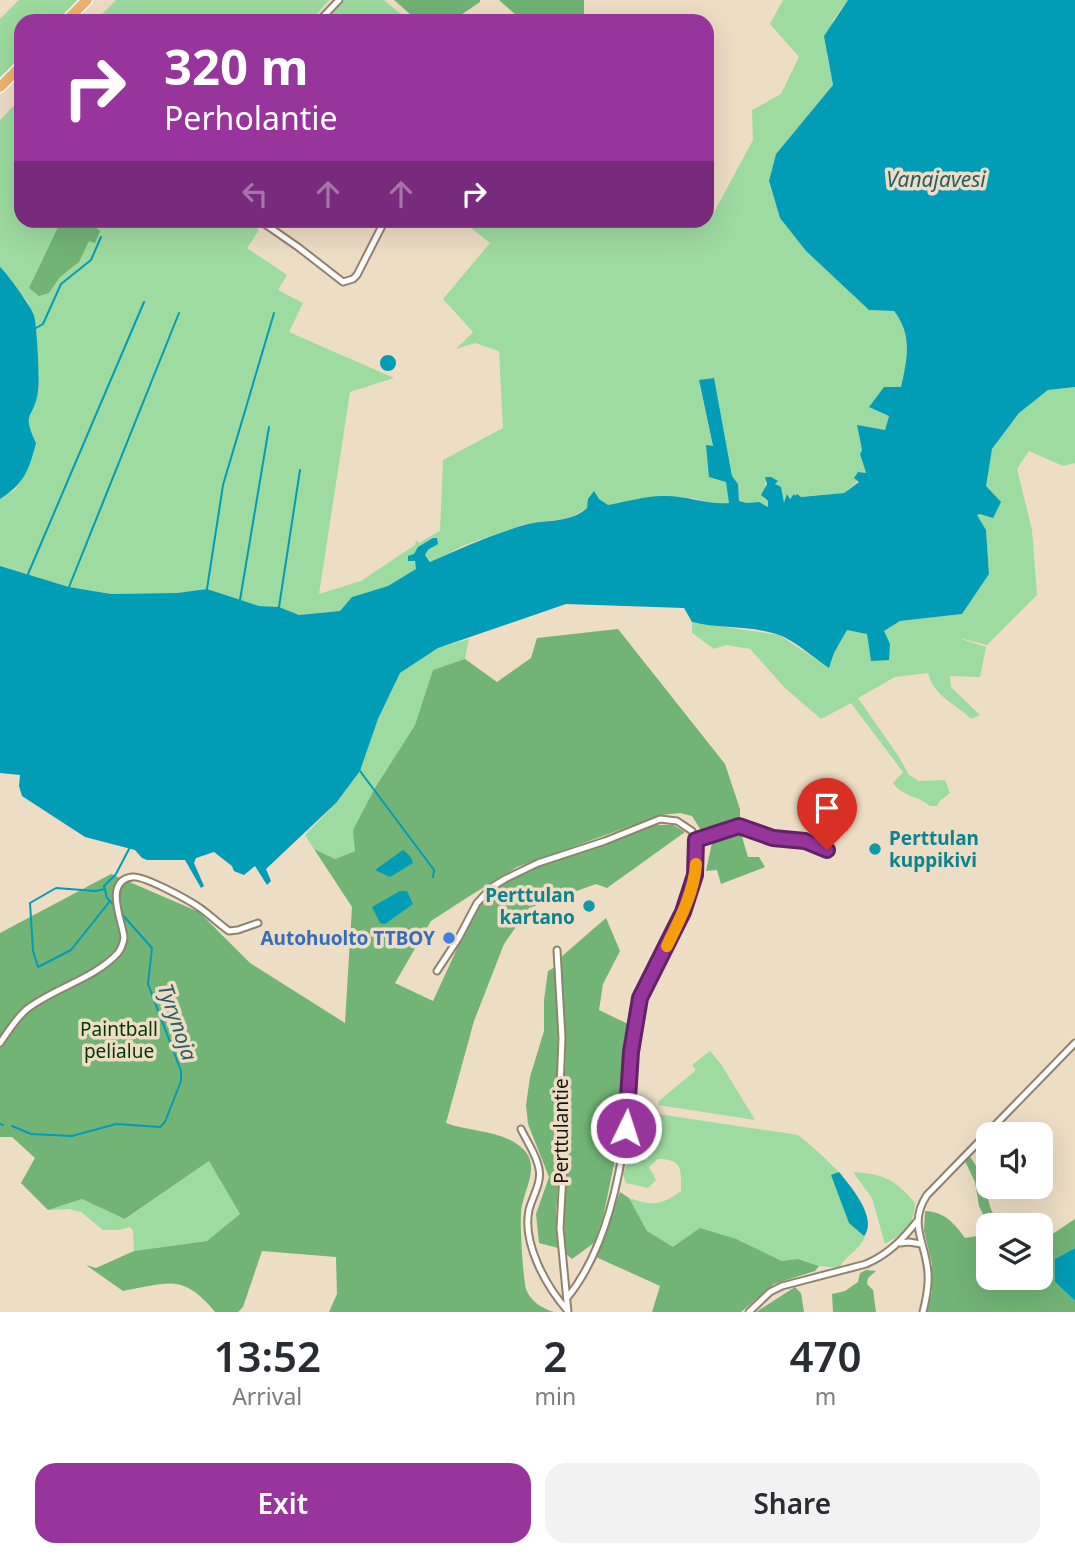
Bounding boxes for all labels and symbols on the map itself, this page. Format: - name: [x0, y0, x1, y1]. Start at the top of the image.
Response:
- water label: Vanajavesi: [886, 165, 986, 193]
- pin: [797, 778, 857, 850]
- place label: Perttulan kuppikivi: [889, 825, 979, 873]
- marker: Perttulan kuppikivi: [867, 841, 883, 857]
- place label: Perttulan kartano: [485, 882, 575, 930]
- marker: Perttulan kartano: [581, 898, 597, 914]
- place label: Autohuolto TTBOY: [260, 925, 435, 951]
- marker: Autohuolto TTBOY: [441, 930, 457, 946]
- water label: Tyrynoja: [152, 980, 204, 1064]
- park label: Paintball pelialue: [80, 1016, 158, 1064]
- street label: Perttulantie: [548, 1078, 574, 1184]
- position arrow: [589, 1091, 663, 1165]

